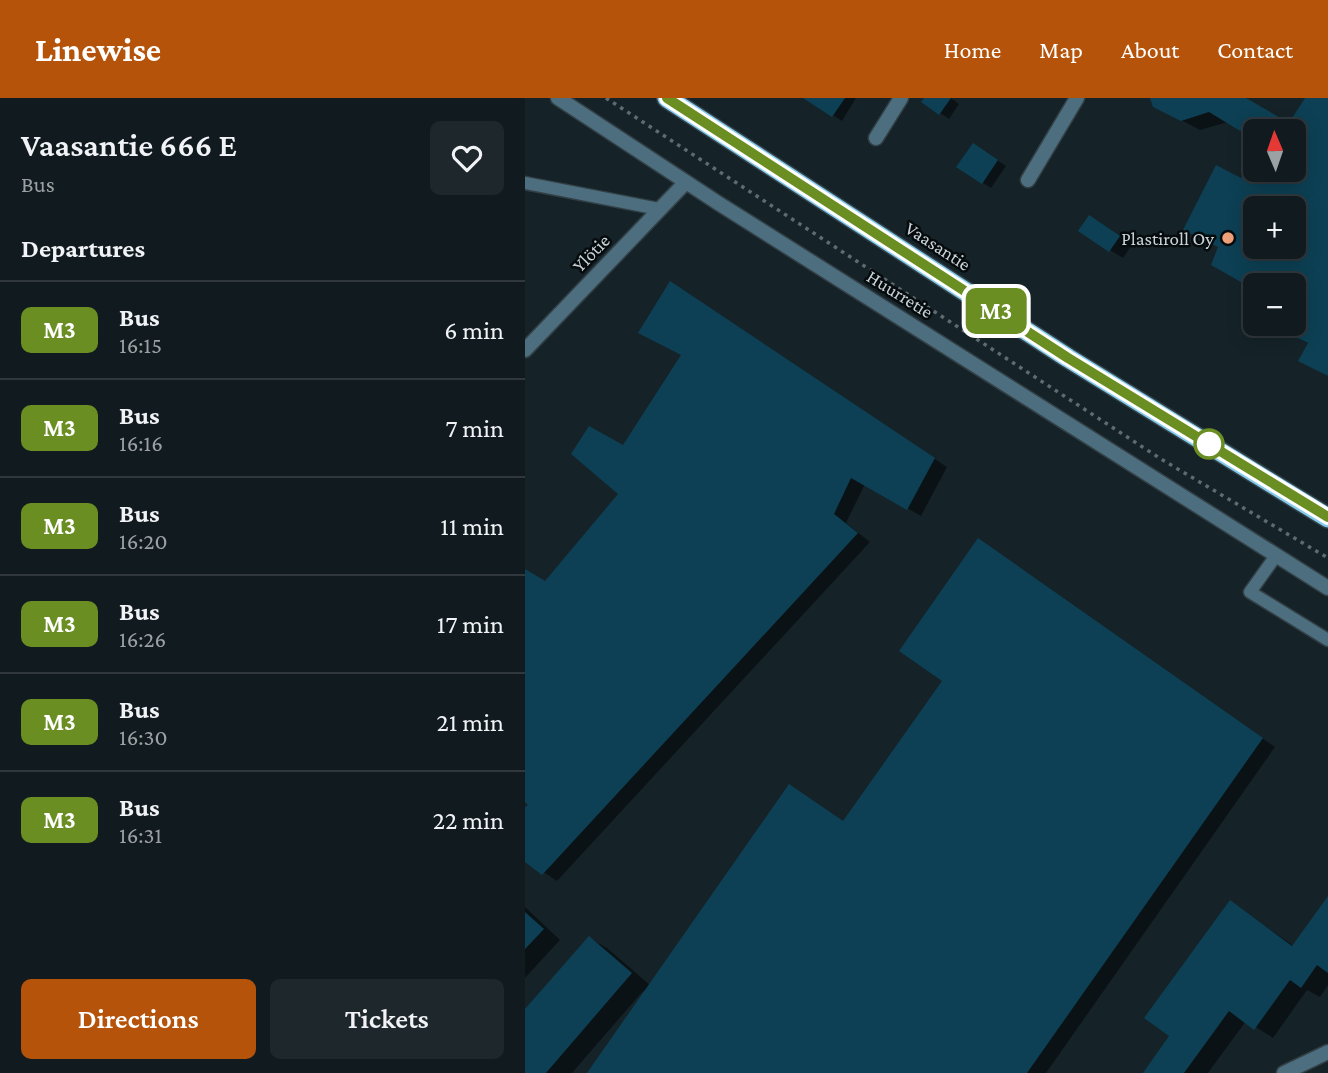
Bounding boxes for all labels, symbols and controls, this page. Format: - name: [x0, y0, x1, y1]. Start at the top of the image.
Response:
- text: Linewise: [35, 31, 161, 68]
- text: Home: [944, 36, 1001, 63]
- text: Map: [1039, 36, 1083, 63]
- text: About: [1121, 36, 1179, 63]
- text: Contact: [1217, 36, 1293, 63]
- north arrow: [1243, 119, 1305, 182]
- map controls: [1243, 119, 1306, 336]
- button: heart: [430, 121, 504, 195]
- text: Vaasantie 666 E: [21, 126, 237, 163]
- text: Bus: [21, 171, 55, 197]
- button: +: [1243, 196, 1306, 259]
- street label: Vaasantie: [901, 217, 975, 275]
- place label: Plastiroll Oy: [1121, 228, 1214, 249]
- street label: Ylötie: [568, 230, 614, 276]
- marker: Plastiroll Oy: [1220, 230, 1236, 246]
- text: Departures: [21, 234, 145, 263]
- street label: Huurretie: [863, 266, 937, 322]
- button: −: [1243, 273, 1306, 336]
- line badge: M3: [965, 288, 1028, 334]
- text: M3: [980, 297, 1012, 324]
- text: Bus: [119, 303, 160, 332]
- text: M3: [43, 316, 76, 343]
- text: 6 min: [444, 316, 504, 345]
- text: 16:15: [119, 332, 162, 358]
- text: Bus: [119, 401, 160, 430]
- text: M3: [43, 414, 76, 441]
- text: 7 min: [445, 414, 504, 443]
- unlabelled marker: [1194, 429, 1224, 459]
- text: 16:16: [119, 430, 163, 456]
- text: Bus: [119, 499, 160, 528]
- text: M3: [43, 512, 76, 539]
- text: 11 min: [440, 512, 504, 541]
- text: 16:20: [119, 528, 168, 554]
- text: Bus: [119, 597, 160, 626]
- text: M3: [43, 610, 76, 637]
- text: 17 min: [437, 610, 504, 639]
- text: 16:26: [119, 626, 166, 652]
- text: Bus: [119, 695, 160, 724]
- text: M3: [43, 708, 76, 735]
- text: 21 min: [436, 708, 504, 737]
- text: 16:30: [119, 724, 168, 750]
- text: Bus: [119, 793, 160, 822]
- text: M3: [43, 806, 76, 833]
- text: 22 min: [433, 806, 504, 835]
- text: 16:31: [119, 822, 162, 848]
- button: Directions: [21, 979, 256, 1059]
- button: Tickets: [270, 979, 504, 1059]

